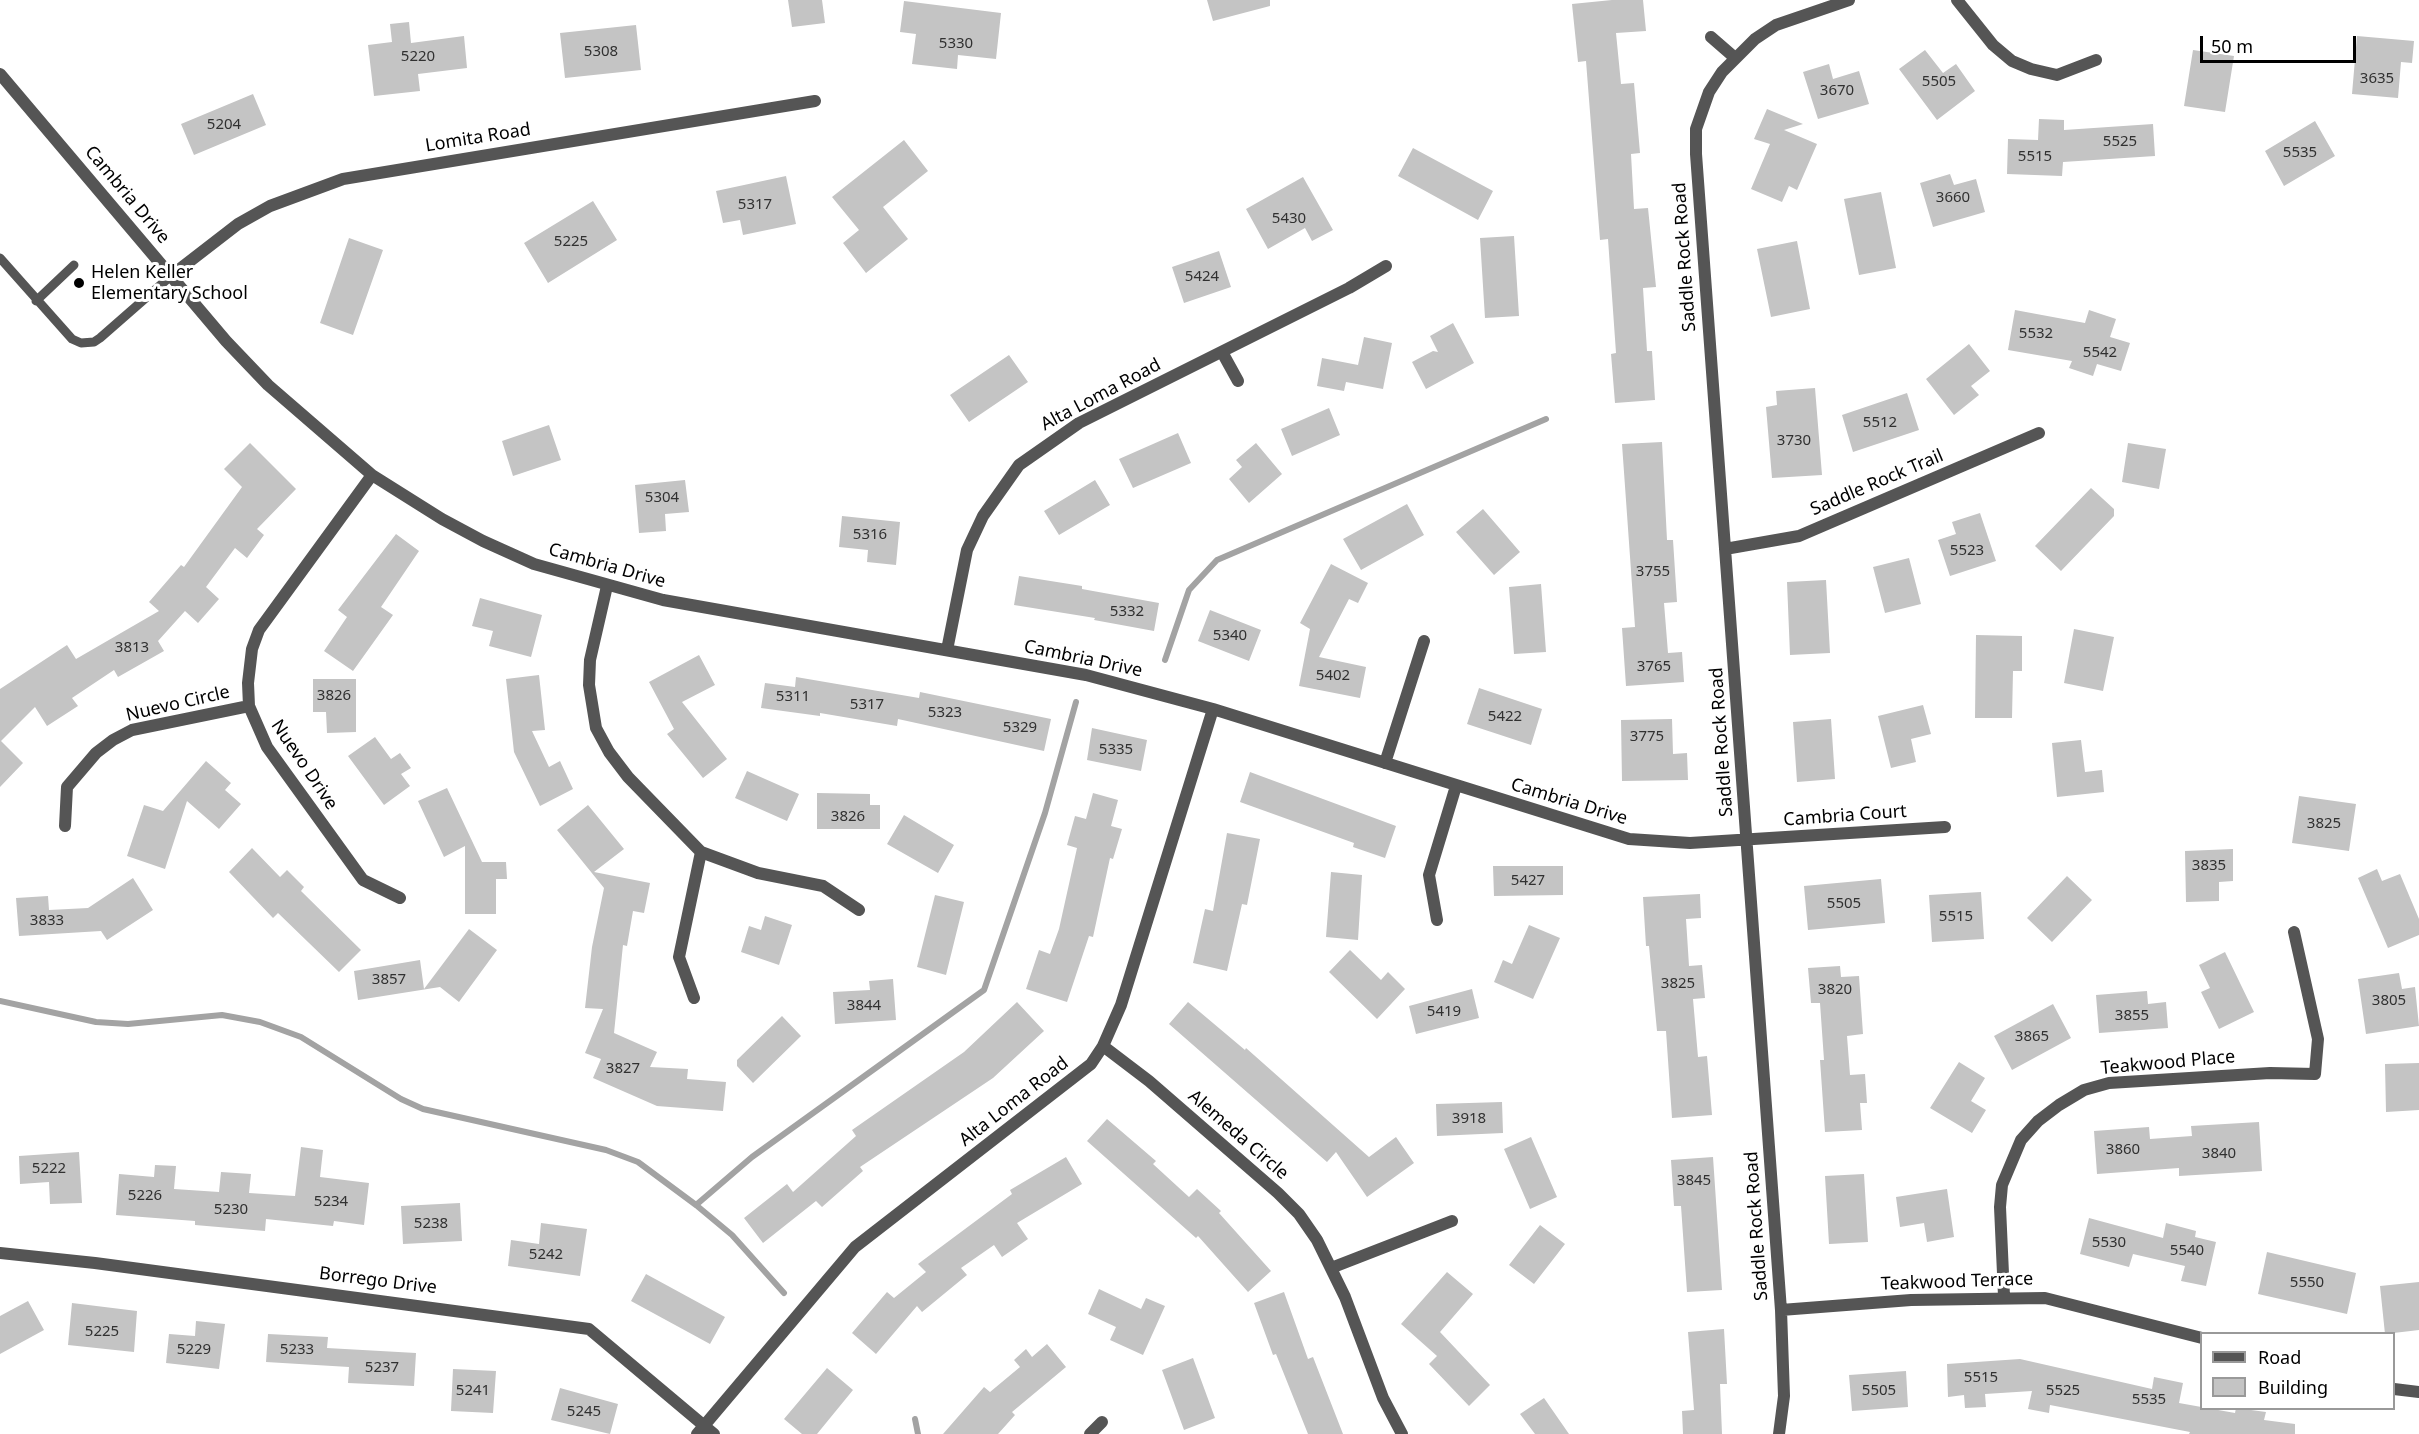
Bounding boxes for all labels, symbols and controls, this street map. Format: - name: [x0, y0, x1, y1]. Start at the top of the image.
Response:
- scale bar: [2203, 24, 2359, 62]
- text: 50 m: [2211, 34, 2253, 58]
- house number: 5330: [939, 35, 973, 53]
- house number: 5308: [584, 43, 618, 61]
- house number: 5220: [401, 48, 435, 66]
- house number: 3635: [2360, 70, 2394, 88]
- house number: 5505: [1922, 73, 1956, 91]
- house number: 3670: [1820, 82, 1854, 100]
- house number: 5204: [207, 116, 241, 134]
- street label: Lomita Road: [424, 119, 532, 157]
- house number: 5525: [2103, 133, 2137, 151]
- street label: Cambria Drive: [80, 142, 174, 248]
- house number: 5535: [2283, 144, 2317, 162]
- house number: 5515: [2018, 148, 2052, 166]
- street label: Saddle Rock Road: [1669, 181, 1701, 333]
- house number: 3660: [1936, 189, 1970, 207]
- house number: 5317: [738, 196, 772, 214]
- house number: 5430: [1272, 210, 1306, 228]
- house number: 5225: [554, 233, 588, 251]
- place label: Helen Keller Elementary School: [91, 262, 248, 304]
- house number: 5424: [1185, 268, 1219, 286]
- marker: Helen Keller Elementary School: [72, 276, 86, 290]
- house number: 5532: [2019, 325, 2053, 343]
- house number: 5542: [2083, 344, 2117, 362]
- street label: Alta Loma Road: [1037, 354, 1165, 436]
- house number: 5512: [1863, 414, 1897, 432]
- house number: 3730: [1777, 432, 1811, 450]
- street label: Saddle Rock Trail: [1807, 445, 1947, 521]
- house number: 5304: [645, 489, 679, 507]
- house number: 5316: [853, 526, 887, 544]
- street label: Cambria Drive: [546, 539, 668, 593]
- house number: 5523: [1950, 542, 1984, 560]
- house number: 3755: [1636, 563, 1670, 581]
- house number: 5332: [1110, 603, 1144, 621]
- house number: 5340: [1213, 627, 1247, 645]
- street label: Cambria Drive: [1022, 636, 1144, 682]
- house number: 3813: [115, 639, 149, 657]
- house number: 3765: [1637, 658, 1671, 676]
- street label: Saddle Rock Road: [1706, 666, 1738, 818]
- house number: 5402: [1316, 667, 1350, 685]
- street label: Nuevo Circle: [124, 682, 232, 726]
- house number: 3826: [317, 687, 351, 705]
- house number: 5311: [776, 688, 810, 706]
- house number: 5317: [850, 696, 884, 714]
- house number: 5323: [928, 704, 962, 722]
- house number: 5422: [1488, 708, 1522, 726]
- street label: Nuevo Drive: [266, 716, 342, 814]
- house number: 5329: [1003, 719, 1037, 737]
- house number: 3775: [1630, 728, 1664, 746]
- house number: 5335: [1099, 741, 1133, 759]
- street label: Cambria Drive: [1508, 774, 1630, 830]
- street label: Cambria Court: [1783, 801, 1907, 831]
- house number: 3826: [831, 808, 865, 826]
- house number: 3825: [2307, 815, 2341, 833]
- house number: 3835: [2192, 857, 2226, 875]
- house number: 5427: [1511, 872, 1545, 890]
- house number: 5505: [1827, 895, 1861, 913]
- house number: 5515: [1939, 908, 1973, 926]
- house number: 3833: [30, 912, 64, 930]
- house number: 3857: [372, 971, 406, 989]
- house number: 3825: [1661, 975, 1695, 993]
- house number: 3820: [1818, 981, 1852, 999]
- house number: 3805: [2372, 992, 2406, 1010]
- house number: 3844: [847, 997, 881, 1015]
- house number: 5419: [1427, 1003, 1461, 1021]
- house number: 3855: [2115, 1007, 2149, 1025]
- house number: 3865: [2015, 1028, 2049, 1046]
- street label: Teakwood Place: [2100, 1046, 2236, 1080]
- street label: Alta Loma Road: [955, 1053, 1073, 1151]
- house number: 3827: [606, 1060, 640, 1078]
- street label: Alemeda Circle: [1183, 1086, 1293, 1184]
- house number: 3918: [1452, 1110, 1486, 1128]
- house number: 3860: [2106, 1141, 2140, 1159]
- house number: 3840: [2202, 1145, 2236, 1163]
- street label: Saddle Rock Road: [1741, 1150, 1773, 1302]
- house number: 5222: [32, 1160, 66, 1178]
- house number: 3845: [1677, 1172, 1711, 1190]
- house number: 5226: [128, 1187, 162, 1205]
- house number: 5234: [314, 1193, 348, 1211]
- house number: 5230: [214, 1201, 248, 1219]
- house number: 5238: [414, 1215, 448, 1233]
- house number: 5530: [2092, 1234, 2126, 1252]
- house number: 5540: [2170, 1242, 2204, 1260]
- house number: 5242: [529, 1246, 563, 1264]
- street label: Borrego Drive: [318, 1263, 438, 1299]
- street label: Teakwood Terrace: [1880, 1269, 2034, 1295]
- house number: 5550: [2290, 1274, 2324, 1292]
- house number: 5225: [85, 1323, 119, 1341]
- legend: [2200, 1332, 2395, 1410]
- house number: 5229: [177, 1341, 211, 1359]
- house number: 5233: [280, 1341, 314, 1359]
- text: Road: [2258, 1345, 2301, 1369]
- house number: 5237: [365, 1359, 399, 1377]
- house number: 5515: [1964, 1369, 1998, 1387]
- text: Building: [2258, 1375, 2328, 1399]
- house number: 5241: [456, 1382, 490, 1400]
- house number: 5505: [1862, 1382, 1896, 1400]
- house number: 5525: [2046, 1382, 2080, 1400]
- house number: 5535: [2132, 1391, 2166, 1409]
- house number: 5245: [567, 1403, 601, 1421]

